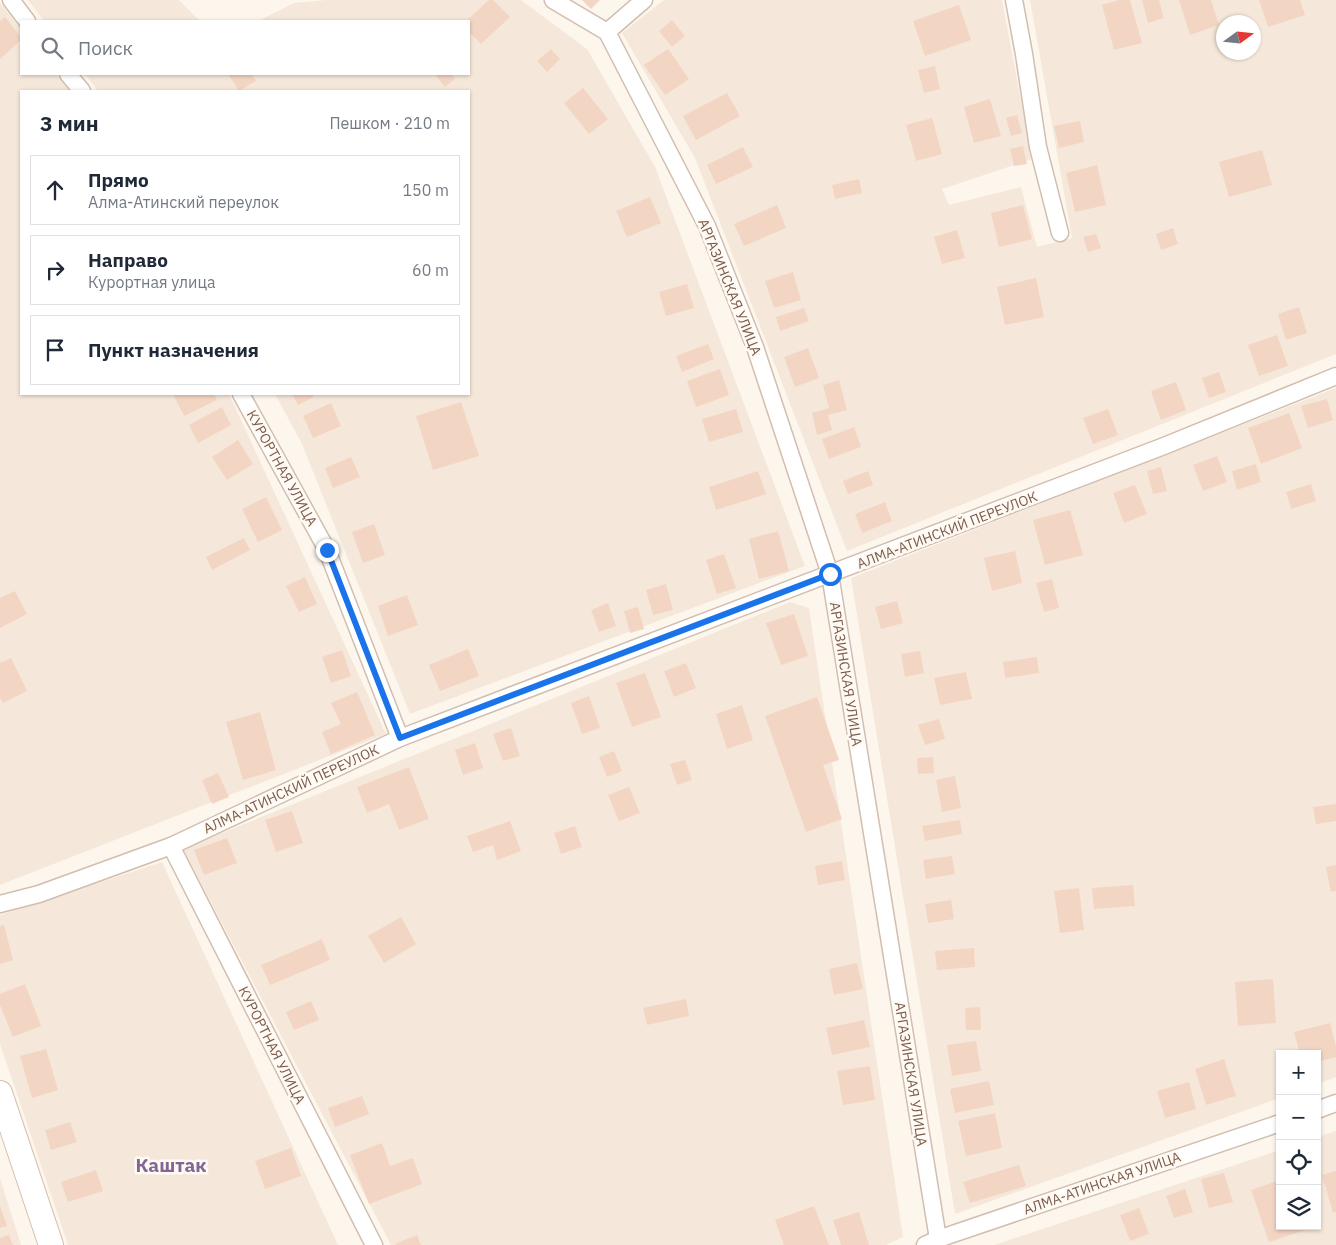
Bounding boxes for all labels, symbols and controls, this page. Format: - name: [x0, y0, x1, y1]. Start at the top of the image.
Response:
- north arrow: [1216, 15, 1261, 60]
- search box: [20, 20, 470, 75]
- icon: search: [38, 34, 66, 62]
- text: Поиск: [78, 36, 133, 60]
- text: 3 мин: [40, 109, 99, 137]
- text: Пешком · 210 m: [329, 113, 450, 133]
- text: Прямо: [88, 168, 149, 192]
- icon: ahead: [41, 176, 69, 204]
- text: 150 m: [402, 180, 449, 200]
- text: Алма-Атинский переулок: [88, 192, 279, 212]
- street label: АРГАЗИНСКАЯ УЛИЦА: [694, 216, 766, 358]
- text: Направо: [88, 248, 168, 272]
- icon: right: [41, 256, 69, 284]
- text: 60 m: [412, 260, 449, 280]
- text: Курортная улица: [88, 272, 216, 292]
- icon: arrive: [41, 336, 69, 364]
- text: Пункт назначения: [88, 338, 259, 362]
- street label: КУРОРТНАЯ УЛИЦА: [243, 407, 321, 529]
- street label: АЛМА-АТИНСКИЙ ПЕРЕУЛОК: [854, 486, 1040, 573]
- route end: [316, 539, 339, 562]
- route start: [819, 563, 842, 586]
- street label: АРГАЗИНСКАЯ УЛИЦА: [826, 601, 866, 747]
- street label: АЛМА-АТИНСКИЙ ПЕРЕУЛОК: [200, 739, 382, 838]
- street label: КУРОРТНАЯ УЛИЦА: [234, 983, 310, 1107]
- street label: АРГАЗИНСКАЯ УЛИЦА: [891, 1001, 931, 1147]
- map controls: [1276, 1050, 1321, 1230]
- button: +: [1276, 1050, 1321, 1095]
- button: −: [1276, 1095, 1321, 1140]
- button: locate: [1276, 1140, 1321, 1185]
- street label: АЛМА-АТИНСКАЯ УЛИЦА: [1021, 1148, 1183, 1218]
- district label: Каштак: [136, 1153, 206, 1177]
- button: layers: [1276, 1185, 1321, 1230]

